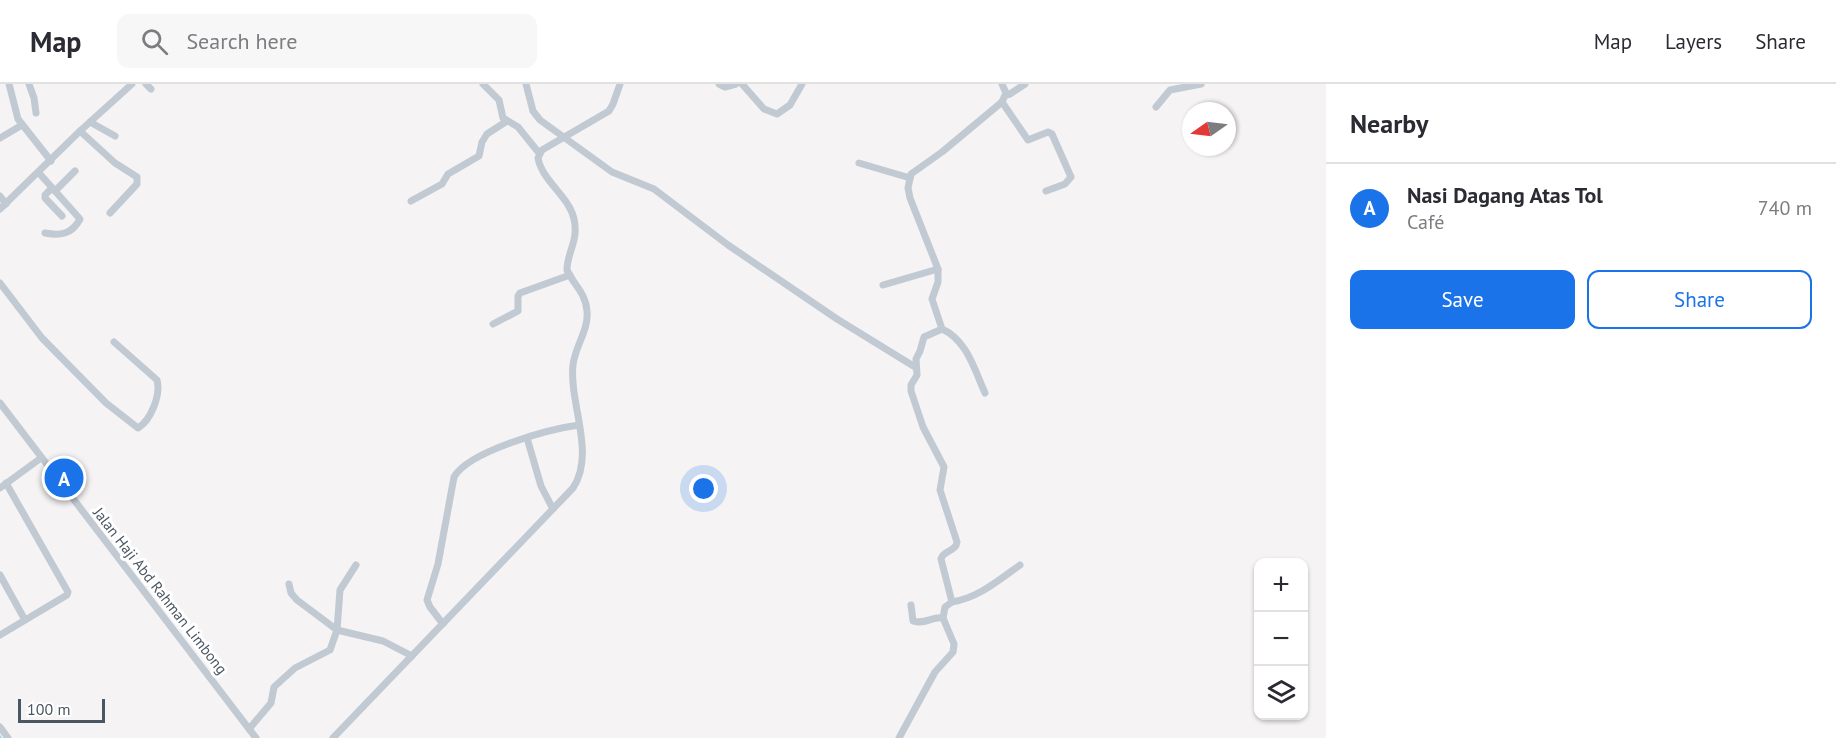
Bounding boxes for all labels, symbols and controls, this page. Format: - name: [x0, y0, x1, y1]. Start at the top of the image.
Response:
- search box: [117, 14, 537, 68]
- text: Map: [30, 23, 81, 60]
- icon: search: [138, 25, 171, 58]
- text: Search here: [186, 27, 297, 55]
- text: Map: [1594, 28, 1632, 55]
- text: Layers: [1665, 28, 1722, 55]
- text: Share: [1755, 28, 1806, 55]
- north arrow: [1182, 102, 1236, 156]
- text: Nearby: [1350, 107, 1428, 140]
- text: Nasi Dagang Atas Tol: [1407, 181, 1603, 209]
- text: A: [1363, 195, 1376, 221]
- text: 740 m: [1758, 195, 1812, 221]
- text: Café: [1407, 209, 1444, 235]
- button: Save: [1350, 270, 1575, 329]
- button: Share: [1587, 270, 1812, 329]
- pin: A: [44, 456, 84, 500]
- your location: [689, 474, 718, 503]
- street label: Jalan Haji Abd Rahman Limbong: [89, 503, 231, 678]
- map controls: [1254, 558, 1308, 720]
- button: +: [1254, 558, 1308, 612]
- button: −: [1254, 612, 1308, 666]
- button: layers: [1254, 666, 1308, 720]
- scale bar: [18, 696, 105, 724]
- text: 100 m: [27, 699, 70, 719]

